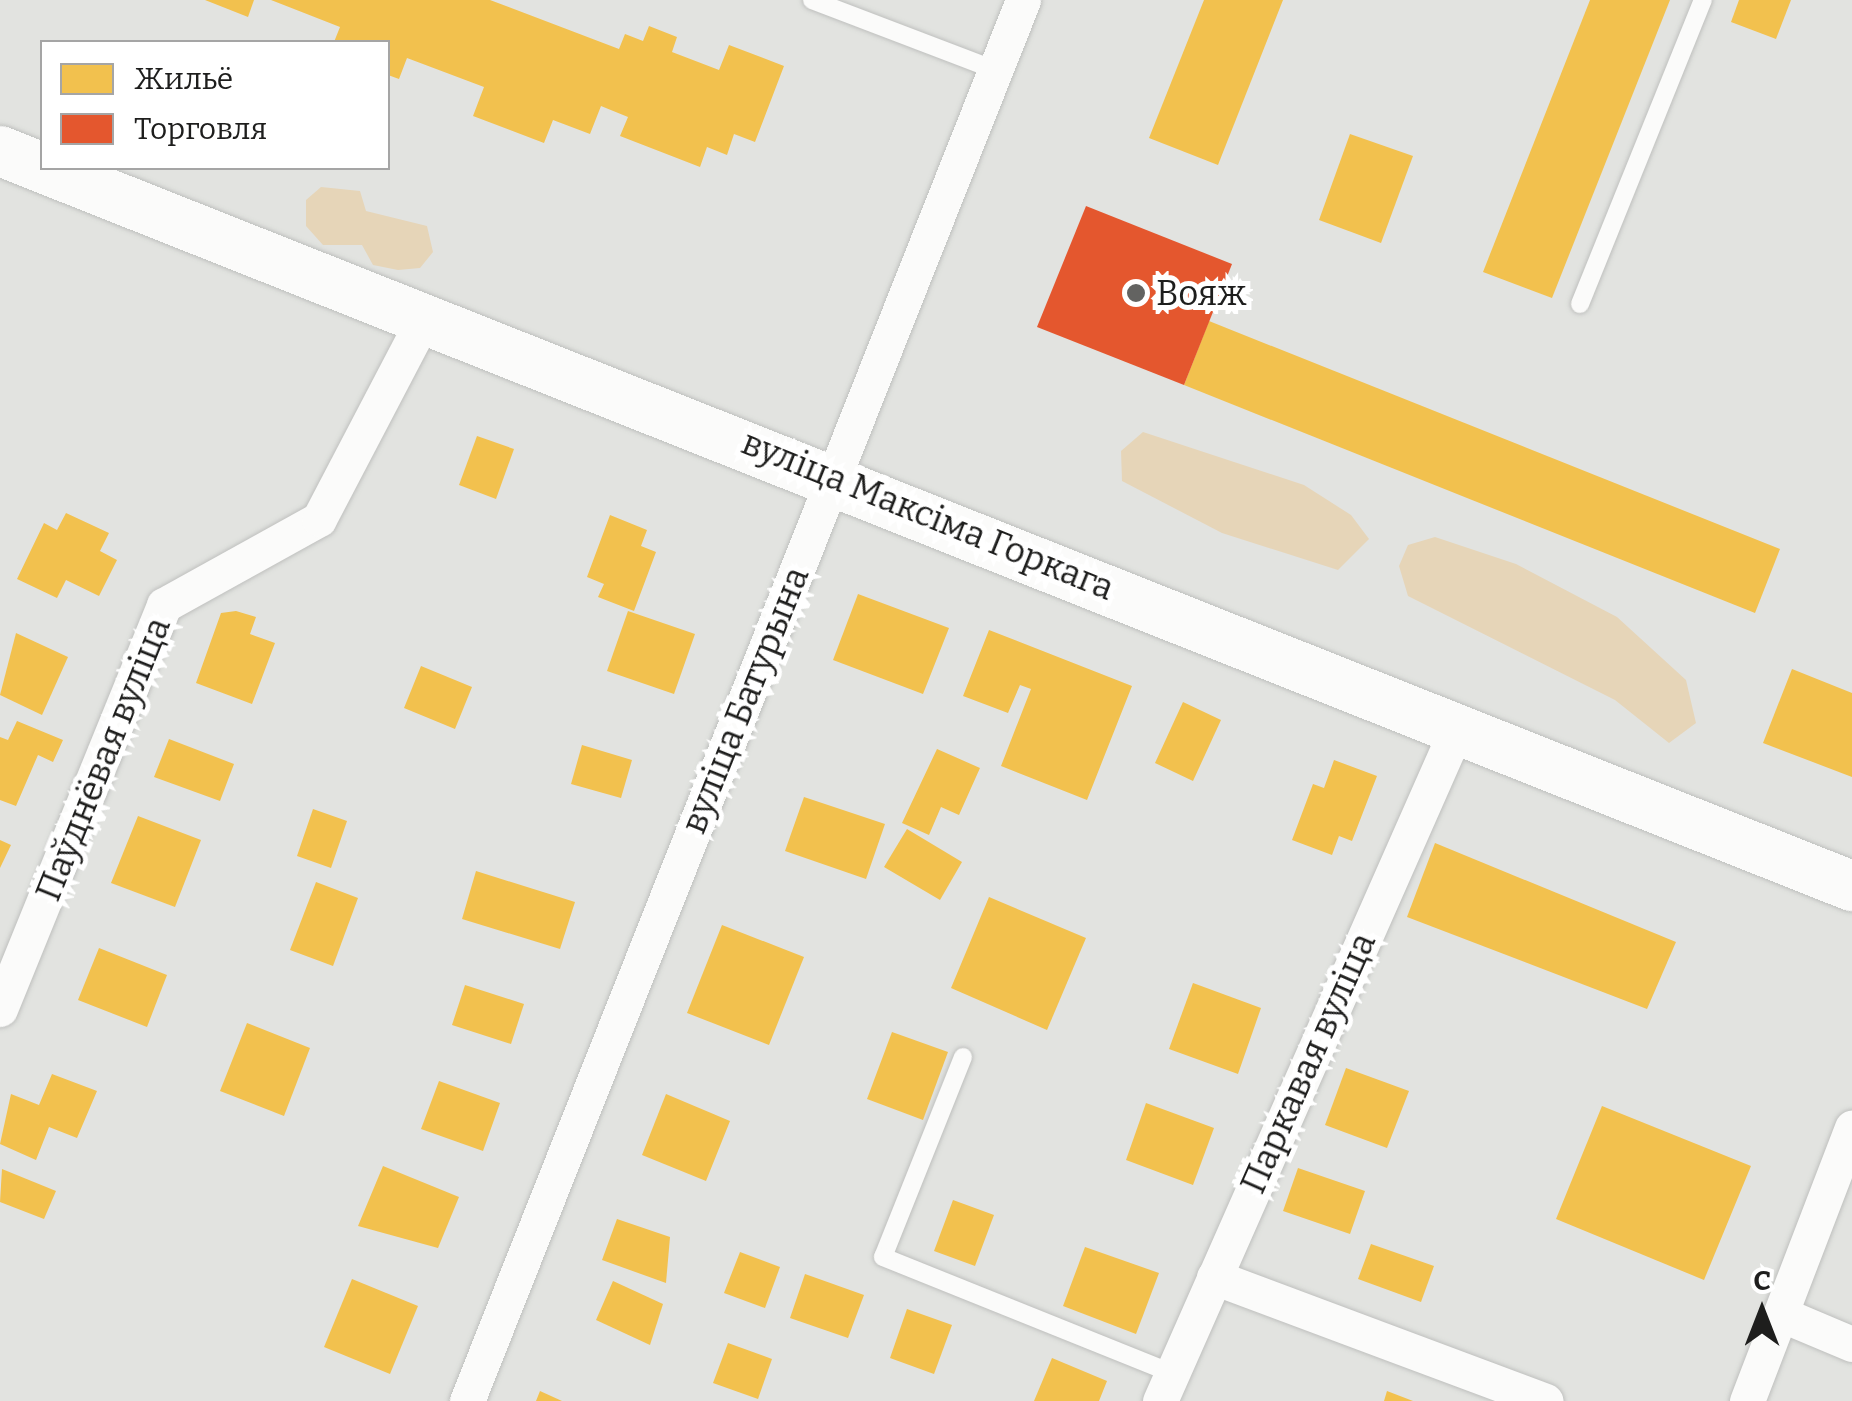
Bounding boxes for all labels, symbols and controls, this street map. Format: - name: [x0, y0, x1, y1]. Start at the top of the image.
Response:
- legend: [40, 40, 390, 170]
- text: Жильё: [134, 61, 233, 97]
- text: Торговля: [134, 111, 267, 147]
- place label: Вояж: [1156, 272, 1247, 314]
- marker: Вояж: [1125, 282, 1147, 304]
- street label: вуліца Максіма Горкага: [736, 421, 1120, 609]
- street label: вуліца Батурына: [672, 561, 818, 839]
- street label: Паўднёвая вуліца: [27, 611, 179, 907]
- street label: Паркавая вуліца: [1232, 926, 1384, 1200]
- north arrow: [1712, 1261, 1812, 1361]
- text: С: [1753, 1264, 1771, 1297]

